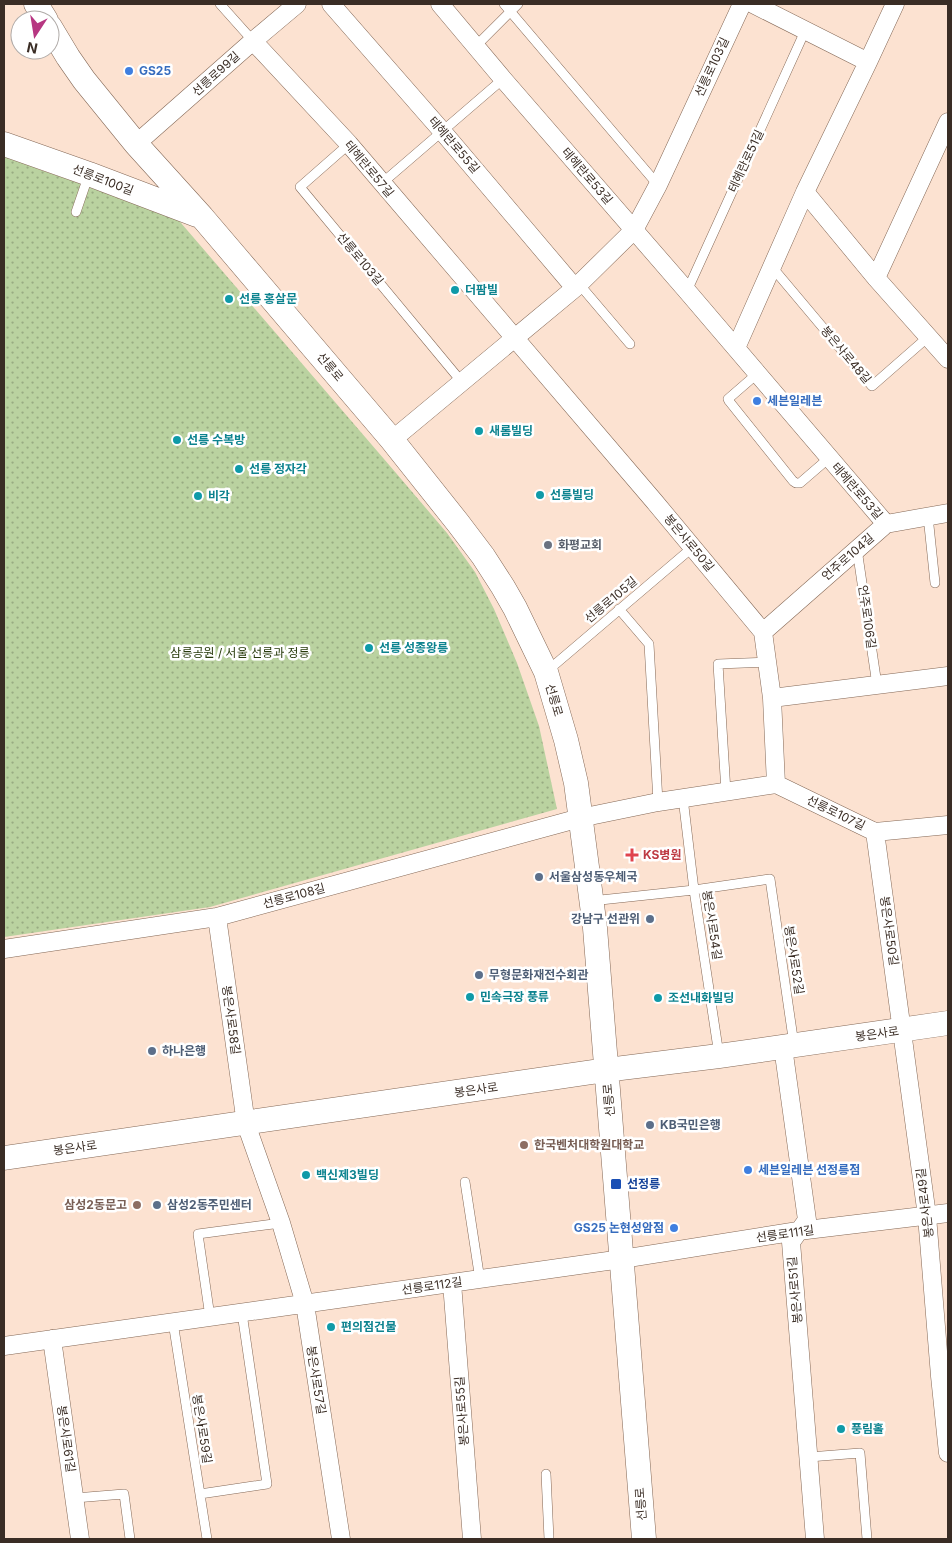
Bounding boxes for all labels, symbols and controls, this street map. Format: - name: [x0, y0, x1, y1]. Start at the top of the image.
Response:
- north arrow: [10, 10, 60, 60]
- street label: 선릉로103길: [691, 35, 732, 99]
- text: N: [25, 39, 39, 58]
- street label: 선릉로99길: [189, 48, 243, 99]
- place label: GS25: [139, 63, 171, 78]
- marker: GS25: [123, 65, 135, 77]
- street label: 테헤란로55길: [426, 113, 483, 176]
- street label: 테헤란로51길: [725, 127, 767, 194]
- street label: 테헤란로57길: [341, 137, 397, 200]
- street label: 테헤란로53길: [559, 144, 616, 207]
- street label: 선릉로100길: [71, 161, 136, 198]
- street label: 선릉로103길: [334, 229, 387, 288]
- place label: 더팜빌: [465, 282, 498, 297]
- marker: 더팜빌: [449, 284, 461, 296]
- place label: 선릉 홍살문: [239, 291, 297, 306]
- marker: 선릉 홍살문: [223, 293, 235, 305]
- street label: 봉은사로48길: [818, 323, 875, 386]
- street label: 선릉로: [314, 349, 347, 384]
- place label: 세븐일레븐: [767, 393, 822, 408]
- marker: 세븐일레븐: [751, 395, 763, 407]
- place label: 새롬빌딩: [489, 423, 533, 438]
- marker: 새롬빌딩: [473, 425, 485, 437]
- place label: 선릉 수복방: [187, 432, 245, 447]
- marker: 선릉 수복방: [171, 434, 183, 446]
- street label: 테헤란로53길: [829, 459, 886, 522]
- place label: 선릉 정자각: [249, 461, 307, 476]
- marker: 선릉 정자각: [233, 463, 245, 475]
- place label: 선릉빌딩: [550, 487, 594, 502]
- place label: 비각: [208, 488, 230, 503]
- marker: 선릉빌딩: [534, 489, 546, 501]
- marker: 비각: [192, 490, 204, 502]
- street label: 봉은사로50길: [661, 511, 718, 574]
- street label: 언주로104길: [818, 530, 877, 583]
- place label: 화평교회: [558, 537, 602, 552]
- marker: 화평교회: [542, 539, 554, 551]
- street label: 선릉로105길: [581, 573, 640, 626]
- street label: 언주로106길: [856, 584, 879, 650]
- place label: 선릉 성종왕릉: [379, 640, 448, 655]
- marker: 선릉 성종왕릉: [363, 642, 375, 654]
- park label: 삼릉공원 / 서울 선릉과 정릉: [170, 645, 310, 660]
- street label: 선릉로: [543, 682, 566, 718]
- street label: 선릉로107길: [805, 792, 868, 833]
- place label: KS병원: [643, 847, 681, 862]
- marker: KS병원: [625, 848, 639, 862]
- place label: 서울삼성동우체국: [549, 869, 637, 884]
- marker: 서울삼성동우체국: [533, 871, 545, 883]
- street label: 선릉로108길: [261, 880, 327, 911]
- street label: 봉은사로54길: [700, 889, 725, 961]
- street label: 봉은사로50길: [877, 895, 902, 967]
- place label: 강남구 선관위: [571, 911, 640, 926]
- marker: 강남구 선관위: [644, 913, 656, 925]
- street label: 봉은사로52길: [782, 924, 807, 996]
- place label: 무형문화재전수회관: [489, 967, 588, 982]
- marker: 무형문화재전수회관: [473, 969, 485, 981]
- street label: 봉은사로58길: [219, 984, 244, 1056]
- place label: 민속극장 풍류: [480, 989, 549, 1004]
- place label: 조선내화빌딩: [668, 990, 734, 1005]
- marker: 민속극장 풍류: [464, 991, 476, 1003]
- marker: 조선내화빌딩: [652, 992, 664, 1004]
- street label: 봉은사로: [854, 1023, 900, 1044]
- place label: 하나은행: [162, 1043, 206, 1058]
- marker: 하나은행: [146, 1045, 158, 1057]
- street label: 봉은사로: [453, 1079, 499, 1100]
- street label: 선릉로: [600, 1083, 617, 1117]
- place label: KB국민은행: [660, 1117, 721, 1132]
- marker: KB국민은행: [644, 1119, 656, 1131]
- street label: 봉은사로: [52, 1137, 98, 1158]
- place label: 한국벤처대학원대학교: [534, 1137, 644, 1152]
- marker: 한국벤처대학원대학교: [518, 1139, 530, 1151]
- place label: 세븐일레븐 선정릉점: [758, 1162, 860, 1177]
- marker: 세븐일레븐 선정릉점: [742, 1164, 754, 1176]
- place label: 백신제3빌딩: [316, 1167, 379, 1182]
- street label: 봉은사로49길: [913, 1167, 936, 1239]
- marker: 백신제3빌딩: [300, 1169, 312, 1181]
- place label: 선정릉: [627, 1176, 660, 1191]
- marker: 선정릉: [609, 1177, 623, 1191]
- place label: 삼성2동문고: [64, 1197, 127, 1212]
- place label: 삼성2동주민센터: [167, 1197, 252, 1212]
- marker: 삼성2동문고: [131, 1199, 143, 1211]
- marker: 삼성2동주민센터: [151, 1199, 163, 1211]
- place label: GS25 논현성암점: [574, 1220, 664, 1235]
- marker: GS25 논현성암점: [668, 1222, 680, 1234]
- street label: 선릉로111길: [755, 1222, 815, 1245]
- street label: 봉은사로51길: [784, 1256, 805, 1324]
- street label: 선릉로112길: [401, 1274, 463, 1297]
- place label: 편의점건물: [341, 1319, 396, 1334]
- marker: 편의점건물: [325, 1321, 337, 1333]
- street label: 봉은사로57길: [304, 1345, 329, 1415]
- street label: 봉은사로55길: [452, 1376, 471, 1446]
- street label: 봉은사로59길: [190, 1393, 215, 1465]
- street label: 봉은사로61길: [54, 1404, 79, 1473]
- place label: 풍림홀: [851, 1421, 884, 1436]
- marker: 풍림홀: [835, 1423, 847, 1435]
- street label: 선릉로: [632, 1487, 649, 1521]

